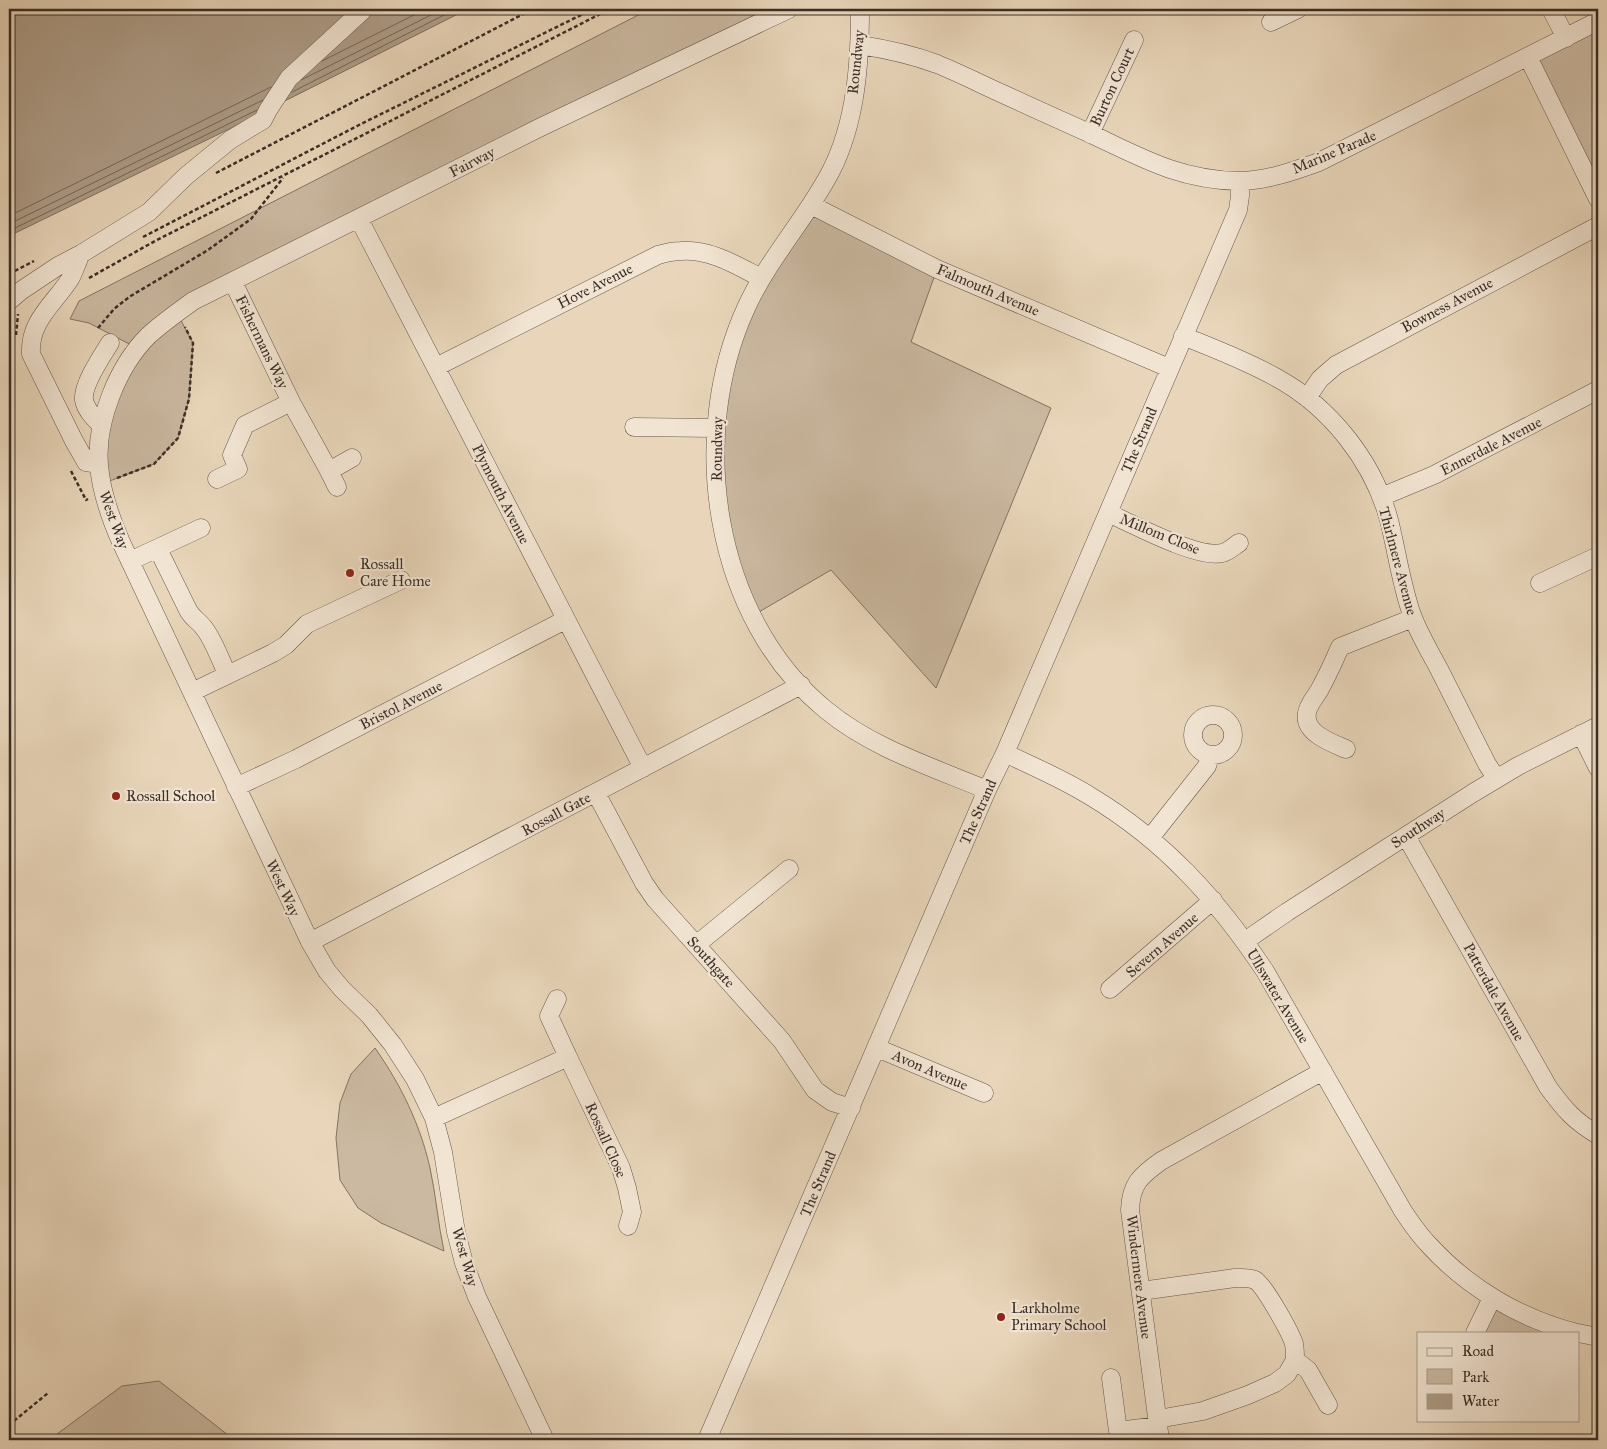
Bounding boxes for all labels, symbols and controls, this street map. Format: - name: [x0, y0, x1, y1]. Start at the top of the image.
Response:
- street label: Roundway: [844, 28, 868, 95]
- street label: Burton Court: [1086, 44, 1138, 129]
- street label: Marine Parade: [1289, 126, 1379, 178]
- street label: Fairway: [446, 143, 499, 181]
- street label: Hove Avenue: [554, 259, 636, 313]
- street label: Falmouth Avenue: [934, 260, 1042, 320]
- street label: Bowness Avenue: [1398, 273, 1496, 337]
- street label: Fishermans Way: [232, 292, 293, 393]
- street label: The Strand: [1117, 404, 1161, 476]
- street label: Ennerdale Avenue: [1437, 413, 1545, 479]
- street label: Roundway: [707, 416, 727, 481]
- street label: Plymouth Avenue: [468, 441, 534, 547]
- street label: West Way: [95, 488, 133, 552]
- street label: Thirlmere Avenue: [1375, 505, 1421, 617]
- street label: Millom Close: [1117, 510, 1203, 558]
- place label: Rossall Care Home: [360, 555, 431, 590]
- marker: Rossall Care Home: [344, 567, 356, 579]
- street label: Bristol Avenue: [357, 676, 445, 734]
- street label: The Strand: [956, 776, 1001, 847]
- place label: Rossall School: [126, 787, 216, 805]
- street label: Rossall Gate: [518, 788, 594, 840]
- marker: Rossall School: [110, 790, 122, 802]
- street label: Southway: [1388, 803, 1449, 852]
- street label: West Way: [262, 857, 304, 920]
- street label: Severn Avenue: [1122, 909, 1202, 981]
- street label: Southgate: [683, 933, 739, 991]
- street label: Patterdale Avenue: [1460, 940, 1528, 1044]
- street label: Ullswater Avenue: [1243, 946, 1313, 1046]
- street label: Avon Avenue: [888, 1046, 971, 1094]
- street label: Rossall Close: [581, 1100, 631, 1180]
- street label: The Strand: [796, 1148, 840, 1220]
- street label: Windermere Avenue: [1122, 1214, 1156, 1340]
- street label: West Way: [448, 1225, 482, 1290]
- place label: Larkholme Primary School: [1011, 1299, 1108, 1334]
- marker: Larkholme Primary School: [995, 1311, 1007, 1323]
- legend: [1417, 1332, 1580, 1422]
- text: Road: [1462, 1342, 1494, 1360]
- text: Park: [1462, 1368, 1489, 1386]
- text: Water: [1462, 1392, 1499, 1410]

